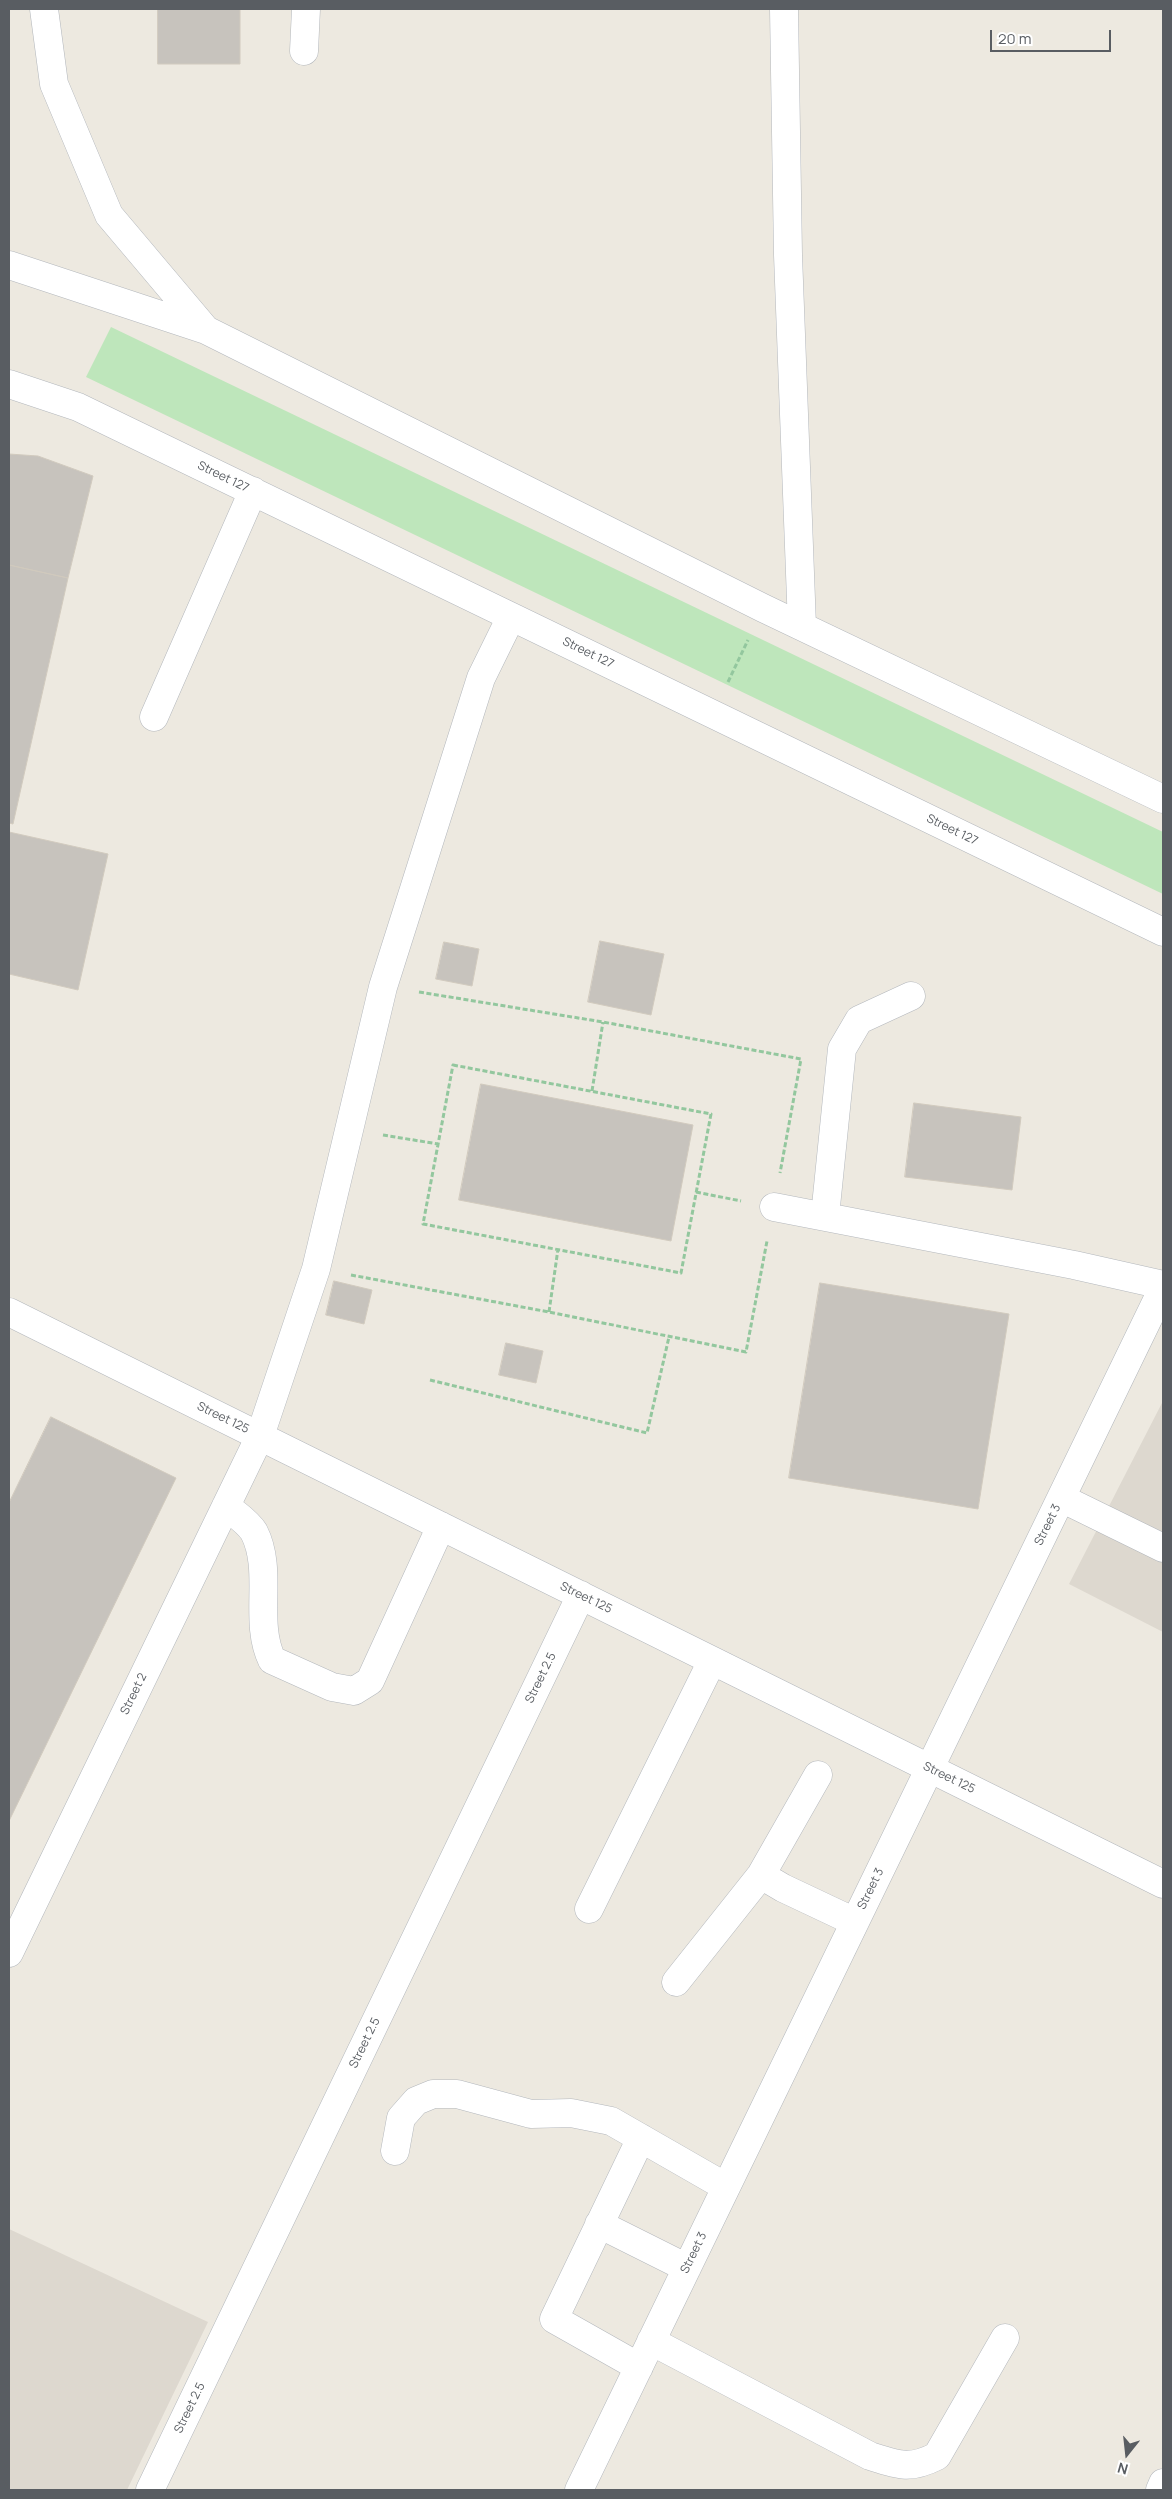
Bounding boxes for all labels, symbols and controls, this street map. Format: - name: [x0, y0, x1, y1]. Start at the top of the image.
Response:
- scale bar: [992, 20, 1113, 52]
- text: 20 m: [998, 28, 1031, 49]
- street label: Street 127: [195, 458, 251, 496]
- street label: Street 127: [560, 634, 616, 672]
- street label: Street 127: [924, 811, 980, 849]
- street label: Street 125: [195, 1399, 251, 1437]
- street label: Street 3: [1032, 1502, 1064, 1548]
- street label: Street 125: [558, 1579, 614, 1617]
- street label: Street 2.5: [523, 1650, 559, 1706]
- street label: Street 2: [118, 1671, 150, 1717]
- street label: Street 125: [921, 1759, 977, 1797]
- street label: Street 3: [855, 1866, 887, 1912]
- street label: Street 2.5: [347, 2015, 383, 2071]
- street label: Street 3: [678, 2230, 710, 2276]
- street label: Street 2.5: [172, 2380, 208, 2436]
- north arrow: [1102, 2429, 1152, 2479]
- text: N: [1115, 2458, 1130, 2479]

